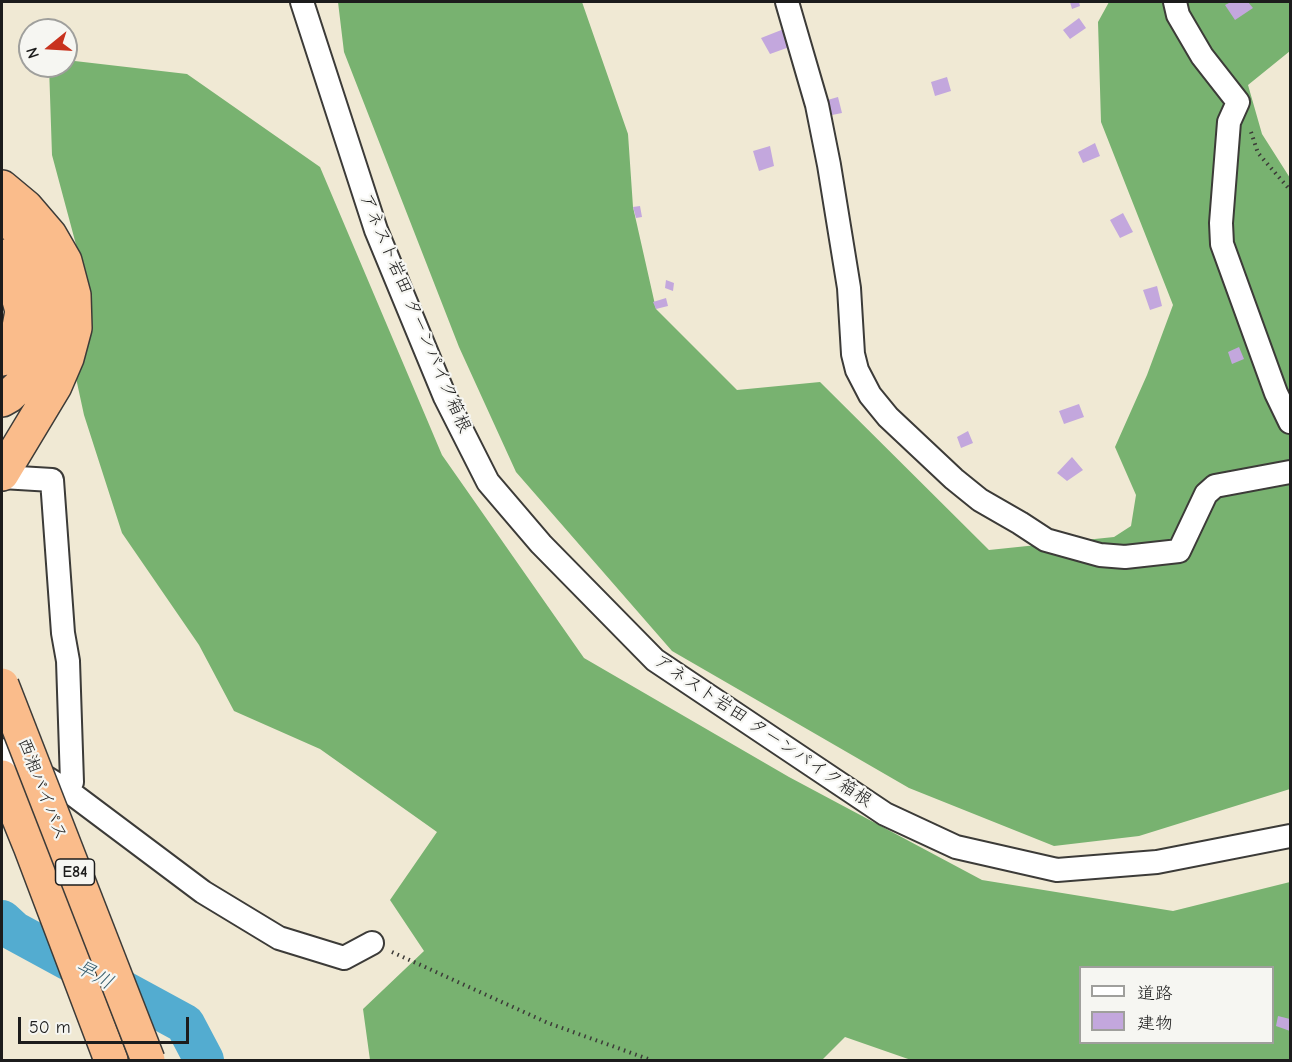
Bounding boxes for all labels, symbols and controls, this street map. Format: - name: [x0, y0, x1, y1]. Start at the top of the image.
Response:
- north arrow: [18, 18, 78, 78]
- text: N: [23, 45, 43, 61]
- street label: アネスト岩田 ターンパイク箱根: [355, 190, 475, 436]
- street label: アネスト岩田 ターンパイク箱根: [650, 650, 876, 812]
- street label: 西湘バイパス: [13, 735, 71, 843]
- road number: E84: [56, 859, 94, 885]
- water label: 早川: [71, 955, 117, 995]
- legend: [1079, 966, 1274, 1044]
- text: 道路: [1137, 983, 1173, 1004]
- scale bar: [21, 1005, 192, 1043]
- text: 建物: [1137, 1013, 1173, 1034]
- text: 50 m: [29, 1017, 71, 1038]

